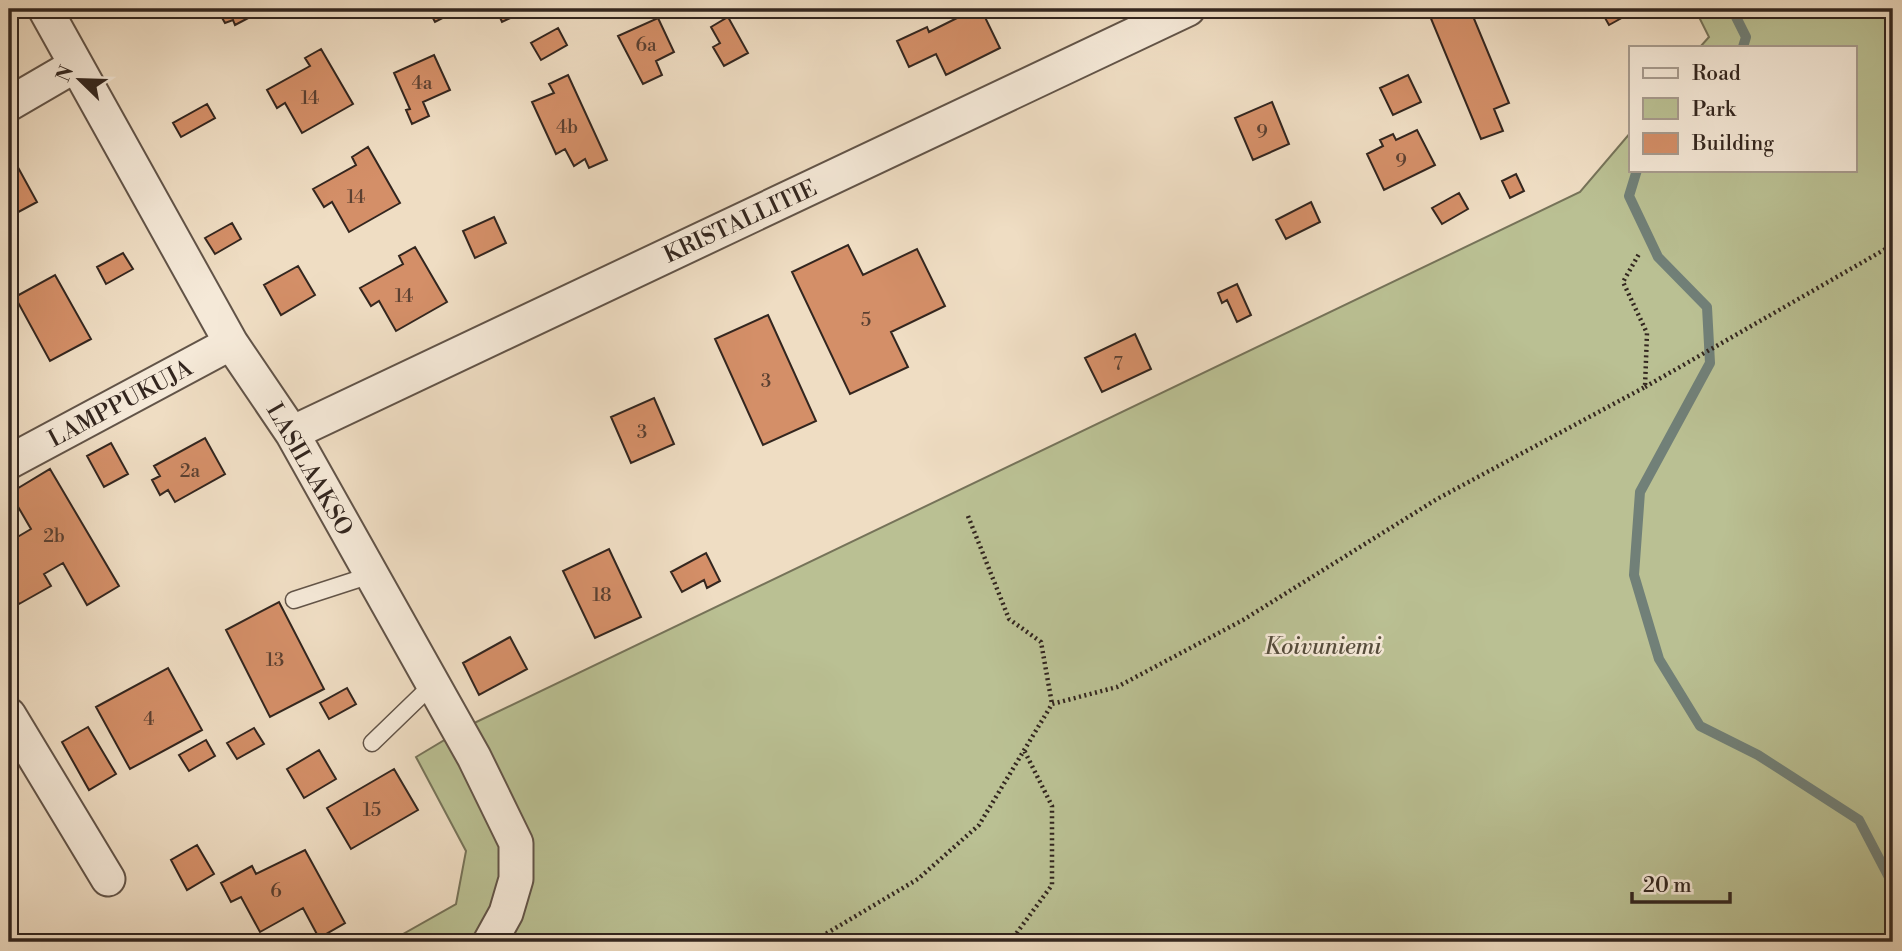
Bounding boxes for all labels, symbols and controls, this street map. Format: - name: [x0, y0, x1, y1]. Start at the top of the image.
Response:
- house number: 6a: [635, 33, 657, 57]
- north arrow: [46, 46, 116, 116]
- legend: [1629, 46, 1856, 172]
- text: Road: [1692, 61, 1741, 87]
- text: N: [51, 62, 79, 85]
- house number: 4a: [412, 71, 433, 95]
- house number: 14: [301, 86, 319, 110]
- text: Park: [1692, 97, 1737, 123]
- house number: 4b: [556, 115, 578, 139]
- house number: 9: [1256, 120, 1268, 144]
- text: Building: [1691, 131, 1774, 157]
- house number: 9: [1395, 149, 1407, 173]
- street label: KRISTALLITIE: [659, 174, 821, 270]
- house number: 14: [347, 185, 365, 209]
- house number: 14: [395, 284, 413, 308]
- house number: 5: [861, 308, 871, 332]
- house number: 7: [1113, 352, 1123, 376]
- street label: LAMPPUKUJA: [44, 354, 198, 454]
- house number: 3: [761, 369, 771, 393]
- street label: LASILAAKSO: [260, 398, 358, 541]
- house number: 3: [637, 420, 647, 444]
- house number: 2a: [180, 459, 201, 483]
- house number: 2b: [43, 524, 65, 548]
- house number: 18: [592, 583, 612, 607]
- park label: Koivuniemi: [1264, 633, 1382, 661]
- house number: 13: [266, 648, 284, 672]
- house number: 4: [143, 707, 155, 731]
- house number: 15: [363, 798, 381, 822]
- scale bar: [1632, 860, 1730, 904]
- text: 20 m: [1643, 873, 1692, 899]
- house number: 6: [270, 879, 282, 903]

